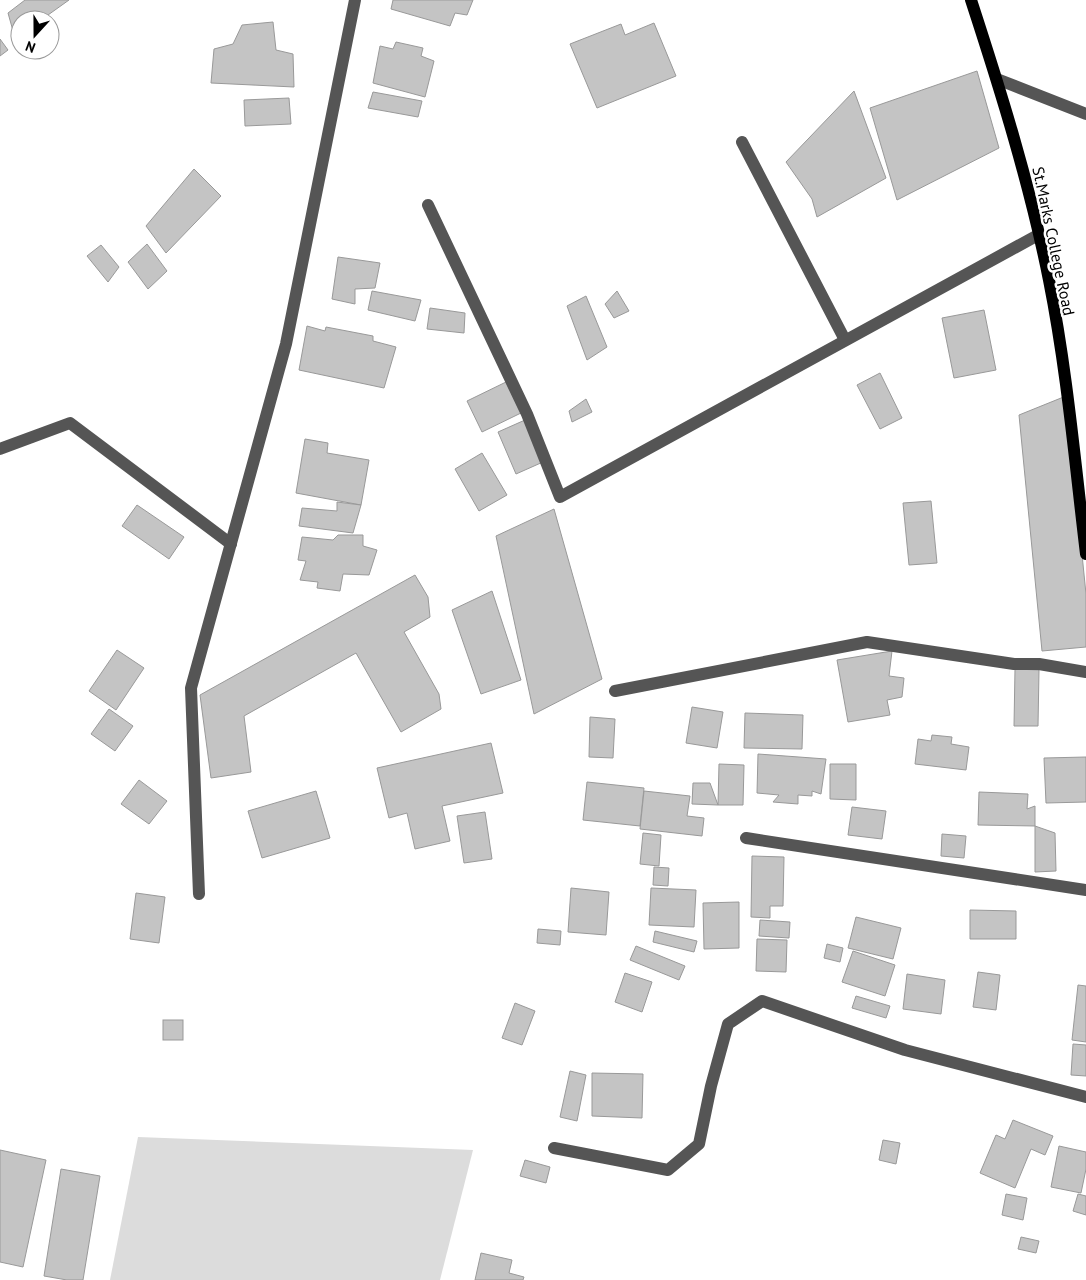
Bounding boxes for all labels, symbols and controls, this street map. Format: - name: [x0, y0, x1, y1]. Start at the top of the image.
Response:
- north arrow: [10, 10, 60, 60]
- text: N: [23, 37, 38, 57]
- street label: St.Marks College Road: [1028, 165, 1080, 317]

